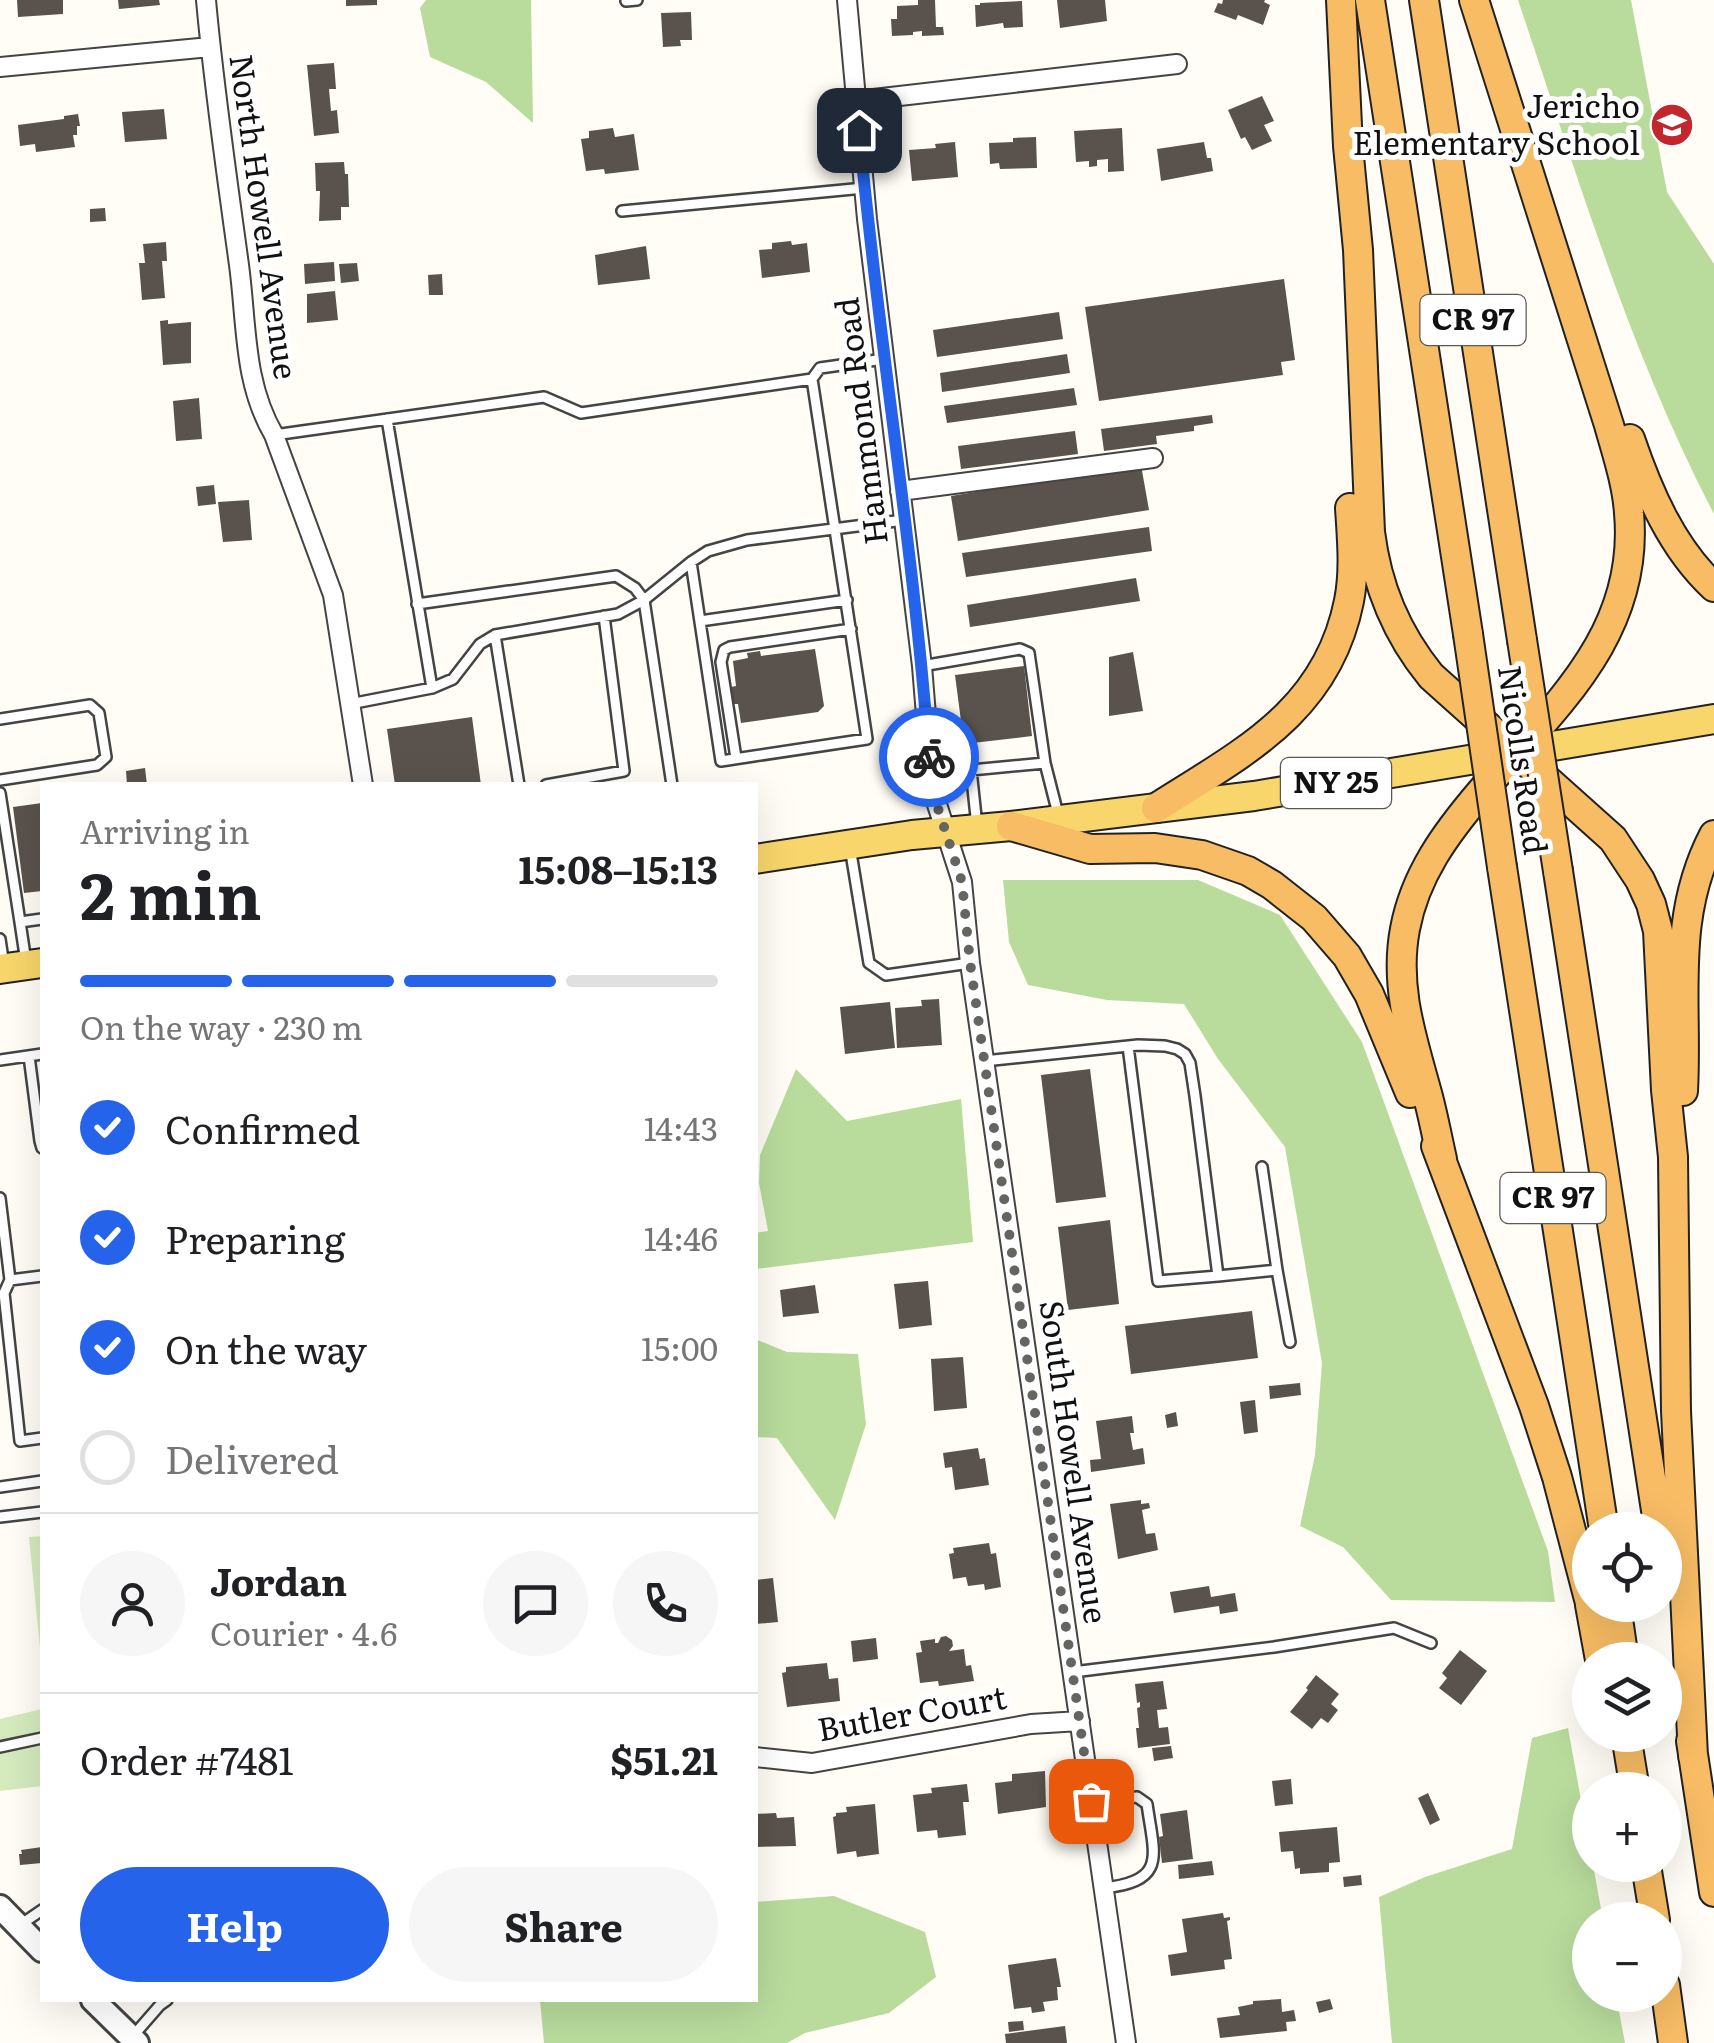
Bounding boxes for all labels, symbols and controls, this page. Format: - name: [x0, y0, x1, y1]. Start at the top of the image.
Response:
- street label: North Howell Avenue: [219, 51, 313, 382]
- place label: Jericho Elementary School: [1353, 80, 1640, 165]
- pin: [817, 88, 902, 173]
- school or university icon: Jericho Elementary School: [1649, 102, 1695, 148]
- icon: home: [832, 103, 887, 158]
- street label: Hammond Road: [820, 295, 898, 548]
- road number: CR 97: [1420, 295, 1526, 345]
- street label: Nicolls Road: [1488, 662, 1562, 857]
- courier: [879, 707, 979, 807]
- icon: bike: [902, 730, 957, 785]
- road number: NY 25: [1281, 758, 1391, 808]
- text: Arriving in: [80, 806, 250, 854]
- text: 15:08–15:13: [518, 839, 718, 896]
- text: 2 min: [80, 843, 262, 940]
- text: On the way · 230 m: [80, 1002, 363, 1050]
- text: Confirmed: [165, 1099, 360, 1156]
- icon: check: [80, 1100, 135, 1155]
- text: 14:43: [644, 1103, 718, 1151]
- road number: CR 97: [1500, 1173, 1606, 1223]
- text: Preparing: [165, 1209, 345, 1266]
- icon: check: [80, 1210, 135, 1265]
- text: 14:46: [644, 1213, 718, 1261]
- street label: South Howell Avenue: [1030, 1297, 1122, 1626]
- text: On the way: [165, 1319, 367, 1376]
- icon: check: [80, 1320, 135, 1375]
- text: 15:00: [641, 1323, 718, 1371]
- text: Delivered: [165, 1429, 339, 1486]
- map controls: [1572, 1512, 1682, 2012]
- button: locate: [1572, 1512, 1682, 1622]
- button: person: [80, 1551, 185, 1656]
- text: Jordan: [210, 1551, 347, 1608]
- button: chat: [483, 1551, 588, 1656]
- button: phone: [613, 1551, 718, 1656]
- text: Courier · 4.6: [210, 1608, 397, 1656]
- button: layers: [1572, 1642, 1682, 1752]
- street label: Butler Court: [813, 1671, 1010, 1751]
- text: Order #7481: [80, 1730, 294, 1787]
- text: $51.21: [610, 1730, 718, 1787]
- pin: [1049, 1759, 1134, 1844]
- button: +: [1572, 1772, 1682, 1882]
- icon: bag: [1064, 1774, 1119, 1829]
- button: Help: [80, 1867, 389, 1982]
- button: Share: [409, 1867, 718, 1982]
- button: −: [1572, 1902, 1682, 2012]

